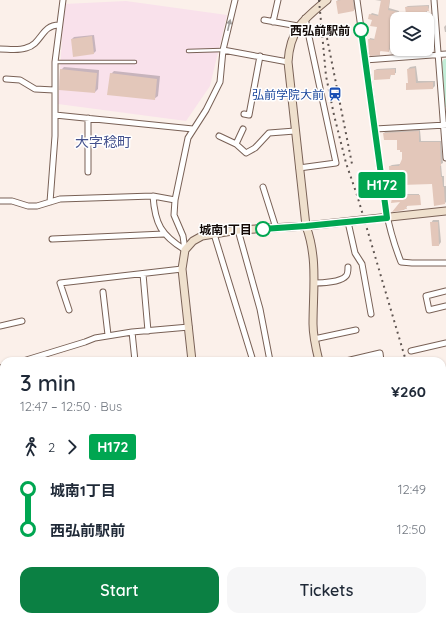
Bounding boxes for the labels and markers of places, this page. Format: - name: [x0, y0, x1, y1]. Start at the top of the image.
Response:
- marker: 西弘前駅前: [353, 22, 369, 38]
- place label: 西弘前駅前: [290, 23, 350, 38]
- station icon: 弘前学院大前: [327, 86, 343, 102]
- place label: 弘前学院大前: [252, 87, 324, 102]
- marker: 城南1丁目: [255, 221, 271, 237]
- place label: 城南1丁目: [199, 222, 252, 237]

